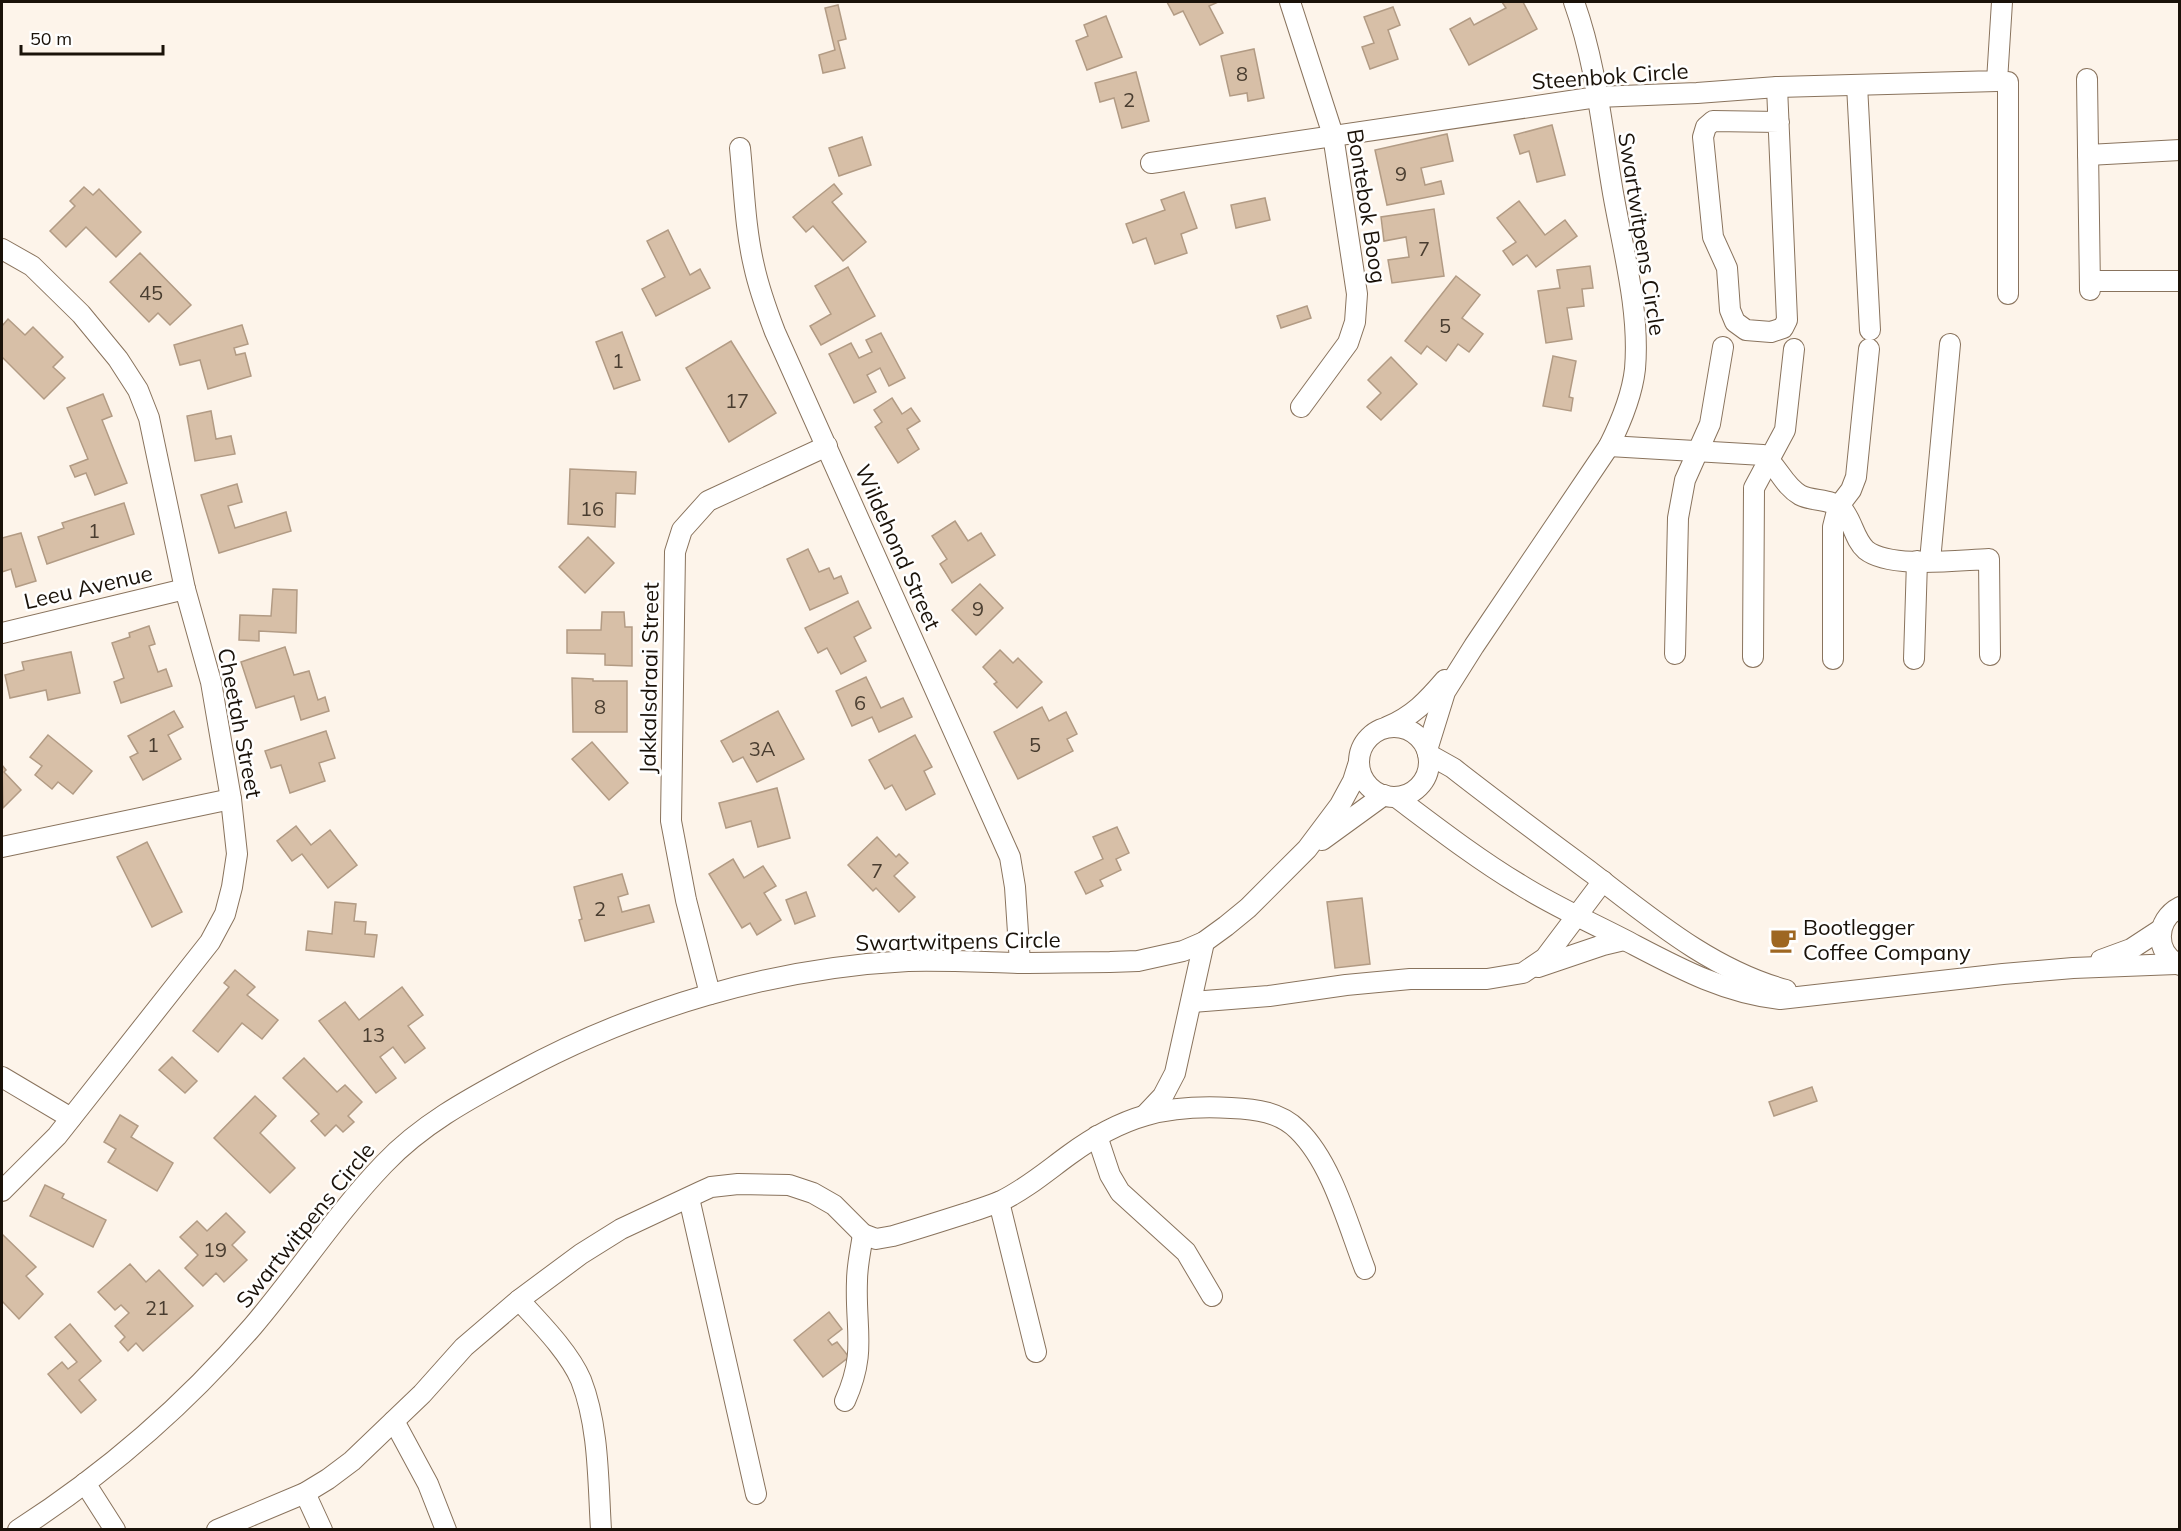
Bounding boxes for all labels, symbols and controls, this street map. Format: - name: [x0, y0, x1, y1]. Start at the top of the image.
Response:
- scale bar: [21, 18, 164, 56]
- text: 50 m: [30, 27, 72, 50]
- street label: Steenbok Circle: [1531, 57, 1689, 95]
- house number: 8: [1236, 61, 1248, 86]
- house number: 2: [1123, 87, 1135, 112]
- street label: Bontebok Boog: [1341, 127, 1393, 285]
- street label: Swartwitpens Circle: [1612, 131, 1672, 337]
- house number: 9: [1395, 161, 1407, 186]
- house number: 7: [1418, 236, 1430, 261]
- house number: 45: [139, 280, 163, 305]
- house number: 5: [1439, 313, 1451, 338]
- house number: 1: [612, 348, 624, 373]
- house number: 17: [725, 388, 749, 413]
- street label: Wildehond Street: [849, 460, 947, 634]
- house number: 16: [580, 496, 604, 521]
- house number: 1: [88, 518, 100, 543]
- street label: Leeu Avenue: [21, 559, 155, 615]
- street label: Jakkalsdraai Street: [633, 582, 665, 774]
- house number: 9: [972, 596, 984, 621]
- street label: Cheetah Street: [212, 646, 268, 801]
- house number: 6: [854, 690, 866, 715]
- house number: 8: [594, 694, 606, 719]
- house number: 1: [147, 732, 159, 757]
- house number: 5: [1029, 732, 1041, 757]
- house number: 3A: [749, 736, 776, 761]
- house number: 7: [871, 858, 883, 883]
- house number: 2: [594, 896, 606, 921]
- place label: Bootlegger Coffee Company: [1803, 913, 1971, 966]
- street label: Swartwitpens Circle: [855, 925, 1061, 957]
- cafe icon: Bootlegger Coffee Company: [1768, 925, 1798, 955]
- house number: 13: [361, 1022, 385, 1047]
- street label: Swartwitpens Circle: [230, 1137, 380, 1313]
- house number: 19: [203, 1237, 227, 1262]
- house number: 21: [145, 1295, 169, 1320]

